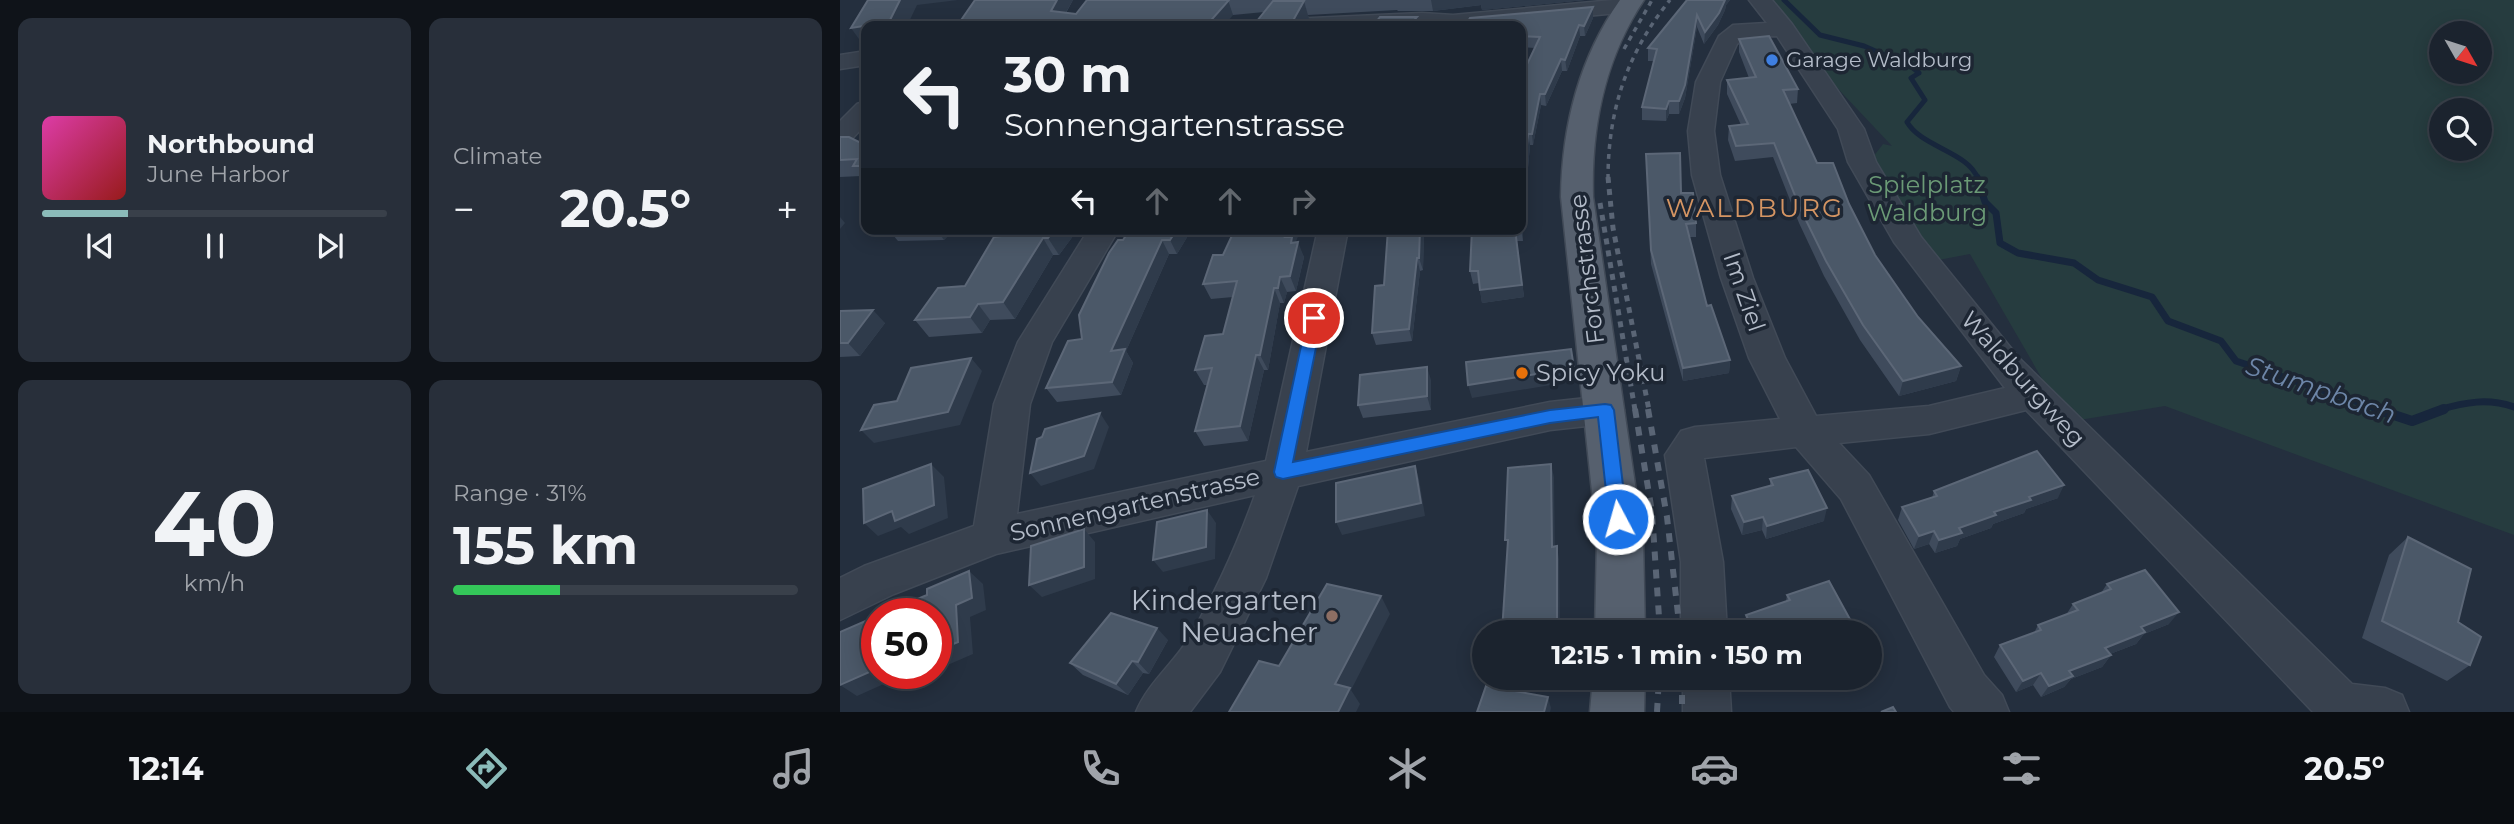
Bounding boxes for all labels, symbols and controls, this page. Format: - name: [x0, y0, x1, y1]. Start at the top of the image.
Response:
- north arrow: [2429, 21, 2492, 84]
- map controls: [2429, 21, 2492, 161]
- text: 30 m: [1004, 45, 1132, 104]
- place label: Garage Waldburg: [1786, 47, 1973, 72]
- icon: left: [889, 49, 980, 140]
- marker: Garage Waldburg: [1764, 52, 1780, 68]
- button: search: [2429, 98, 2492, 161]
- text: Sonnengartenstrasse: [1004, 105, 1345, 144]
- text: Northbound: [147, 128, 315, 160]
- text: Climate: [453, 142, 542, 170]
- text: June Harbor: [147, 160, 290, 188]
- park label: Spielplatz Waldburg: [1867, 170, 1987, 227]
- text: 20.5°: [560, 177, 691, 240]
- icon: left: [1065, 182, 1103, 220]
- icon: ahead: [1138, 182, 1176, 220]
- icon: ahead: [1211, 182, 1249, 220]
- icon: right: [1284, 182, 1322, 220]
- text: −: [453, 186, 475, 233]
- text: +: [776, 186, 798, 233]
- street label: Forchstrasse: [1563, 192, 1610, 346]
- district label: WALDBURG: [1666, 192, 1844, 224]
- icon: previous: [81, 227, 119, 265]
- icon: pause: [196, 227, 234, 265]
- icon: next: [311, 227, 349, 265]
- street label: Im Ziel: [1717, 248, 1772, 335]
- pin: [1284, 288, 1344, 348]
- icon: arrive: [1295, 299, 1333, 337]
- street label: Waldburgweg: [1955, 305, 2092, 452]
- water label: Stumpbach: [2242, 349, 2400, 431]
- place label: Spicy Yoku: [1536, 358, 1665, 387]
- marker: Spicy Yoku: [1514, 365, 1530, 381]
- street label: Sonnengartenstrasse: [1007, 462, 1263, 547]
- text: 40: [152, 468, 277, 579]
- text: Range · 31%: [453, 479, 586, 507]
- position arrow: [1581, 482, 1655, 556]
- text: 155 km: [453, 514, 638, 577]
- text: km/h: [184, 569, 245, 597]
- place label: Kindergarten Neuacher: [1131, 583, 1318, 649]
- speed limit sign: 50: [861, 598, 952, 689]
- marker: Kindergarten Neuacher: [1324, 608, 1340, 624]
- text: 12:15 · 1 min · 150 m: [1551, 639, 1803, 671]
- icon: directions: [462, 744, 511, 793]
- icon: music: [769, 744, 818, 793]
- icon: phone: [1076, 744, 1125, 793]
- icon: climate: [1383, 744, 1432, 793]
- icon: car: [1690, 744, 1739, 793]
- icon: filters: [1997, 744, 2046, 793]
- text: 12:14: [129, 749, 203, 788]
- text: 20.5°: [2304, 749, 2385, 788]

